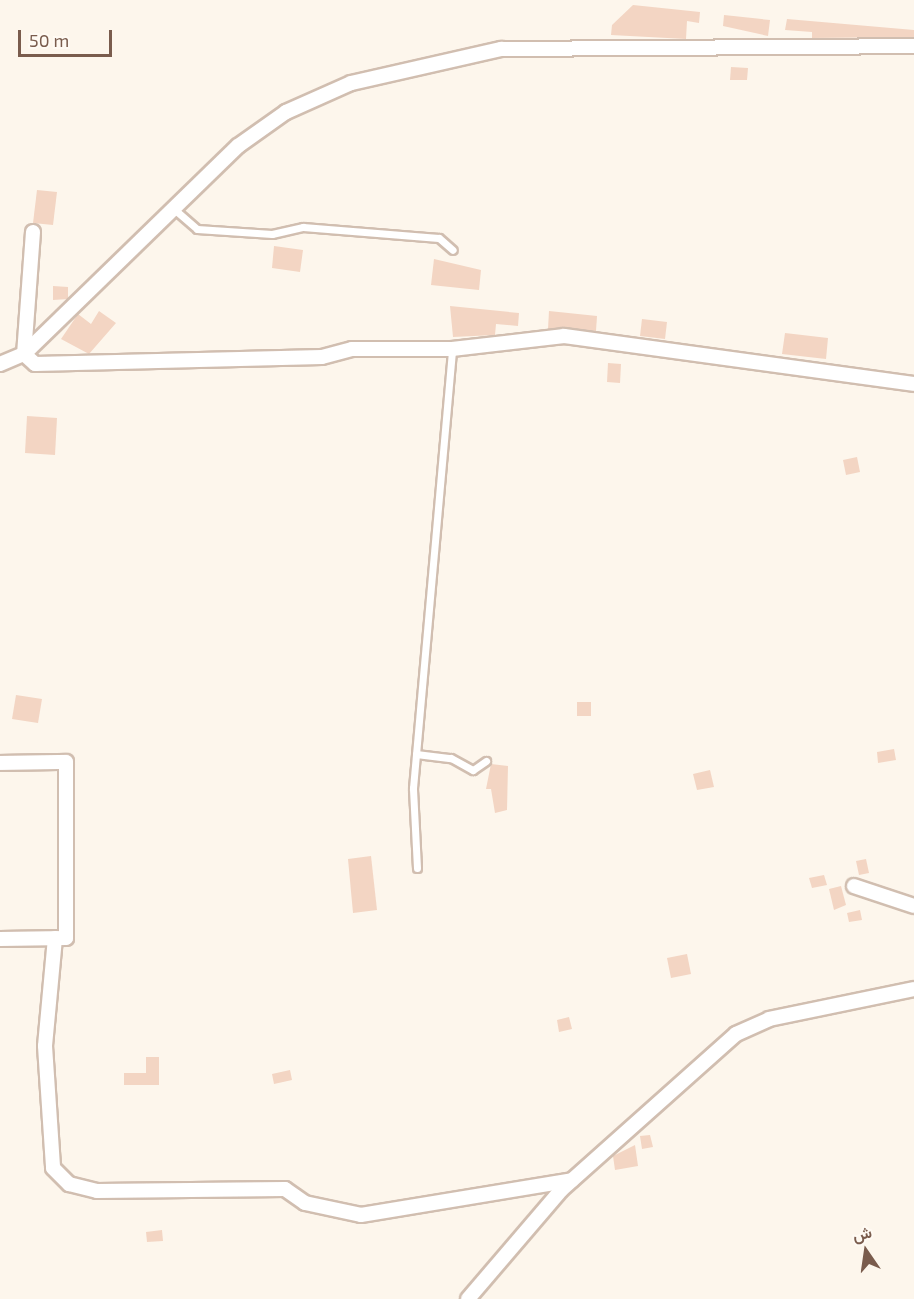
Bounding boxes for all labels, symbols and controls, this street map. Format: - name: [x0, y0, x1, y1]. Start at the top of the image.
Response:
- scale bar: [21, 18, 116, 56]
- text: 50 m: [29, 29, 69, 51]
- north arrow: [836, 1221, 896, 1281]
- text: ش: [850, 1222, 873, 1244]

